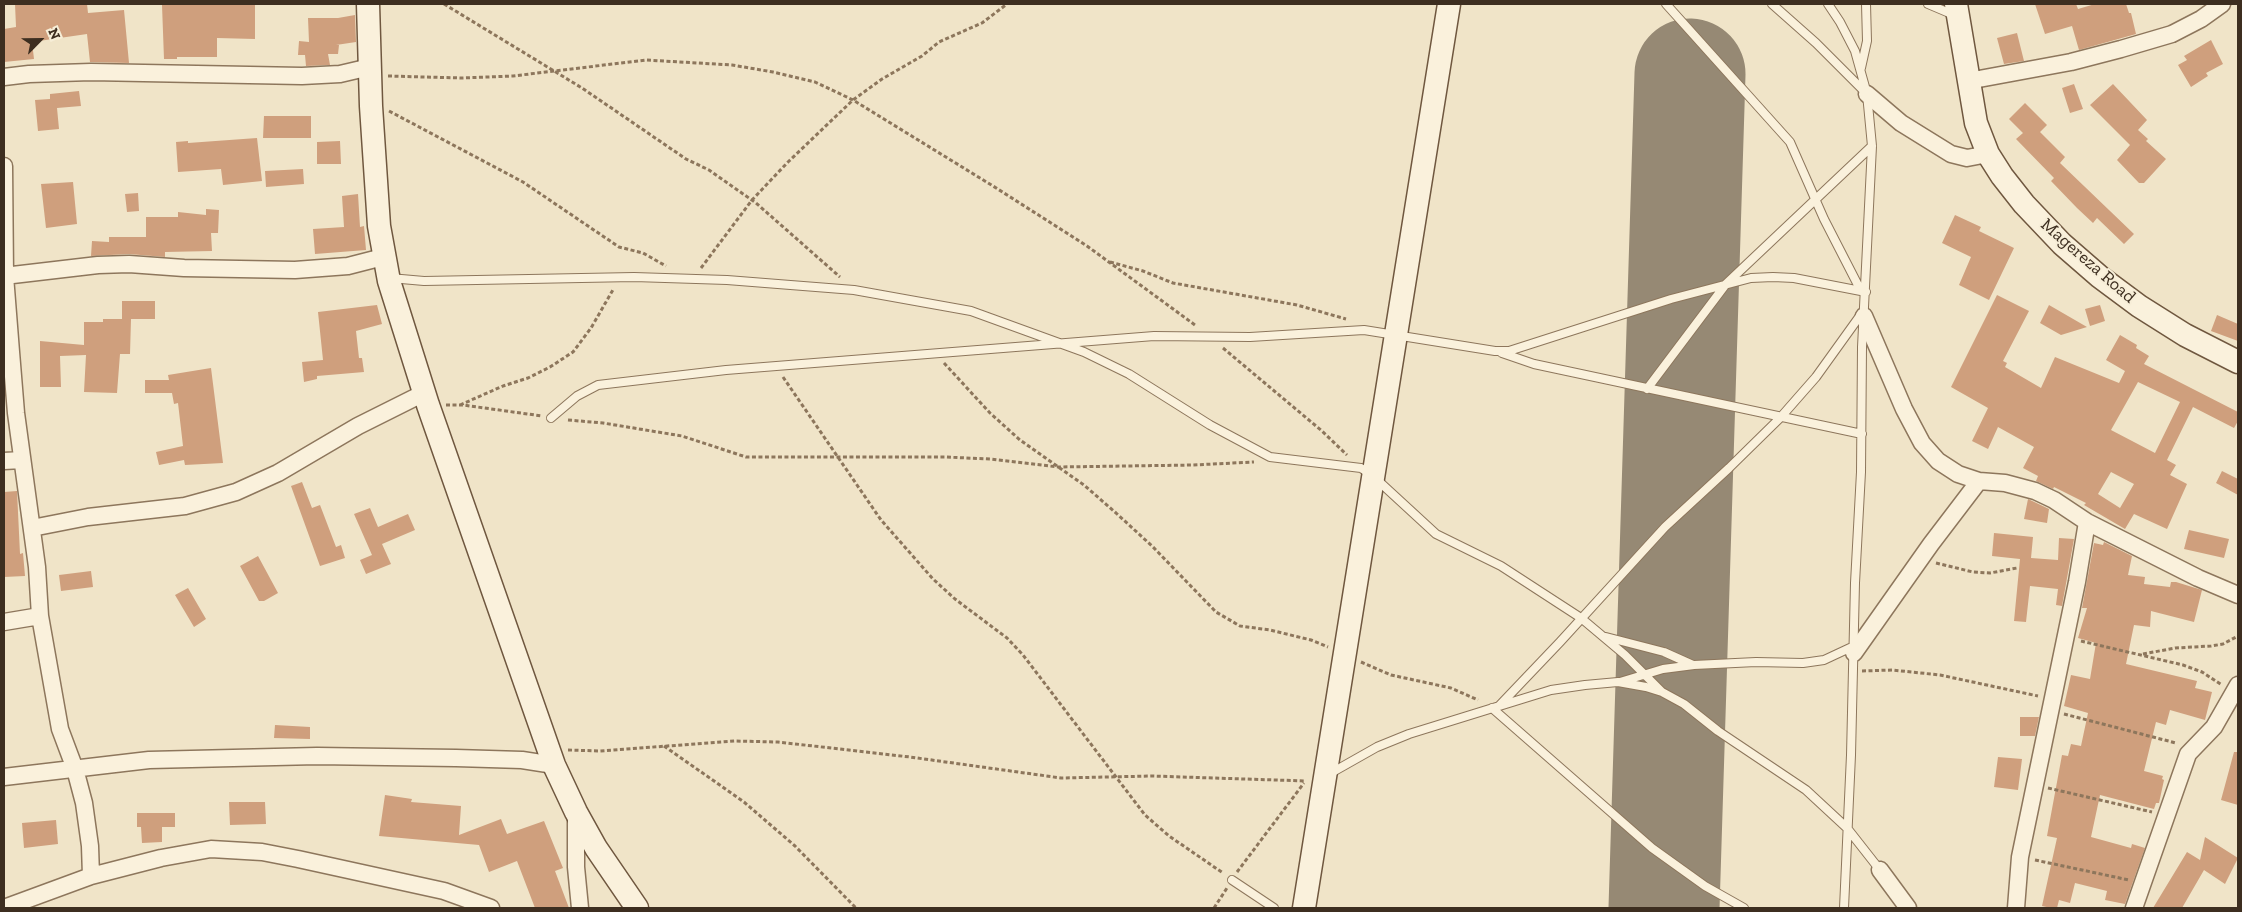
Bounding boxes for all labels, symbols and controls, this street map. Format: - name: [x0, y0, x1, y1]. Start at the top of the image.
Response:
- north arrow: [15, 15, 65, 65]
- text: N: [44, 26, 64, 42]
- street label: Magereza Road: [2036, 214, 2140, 308]

